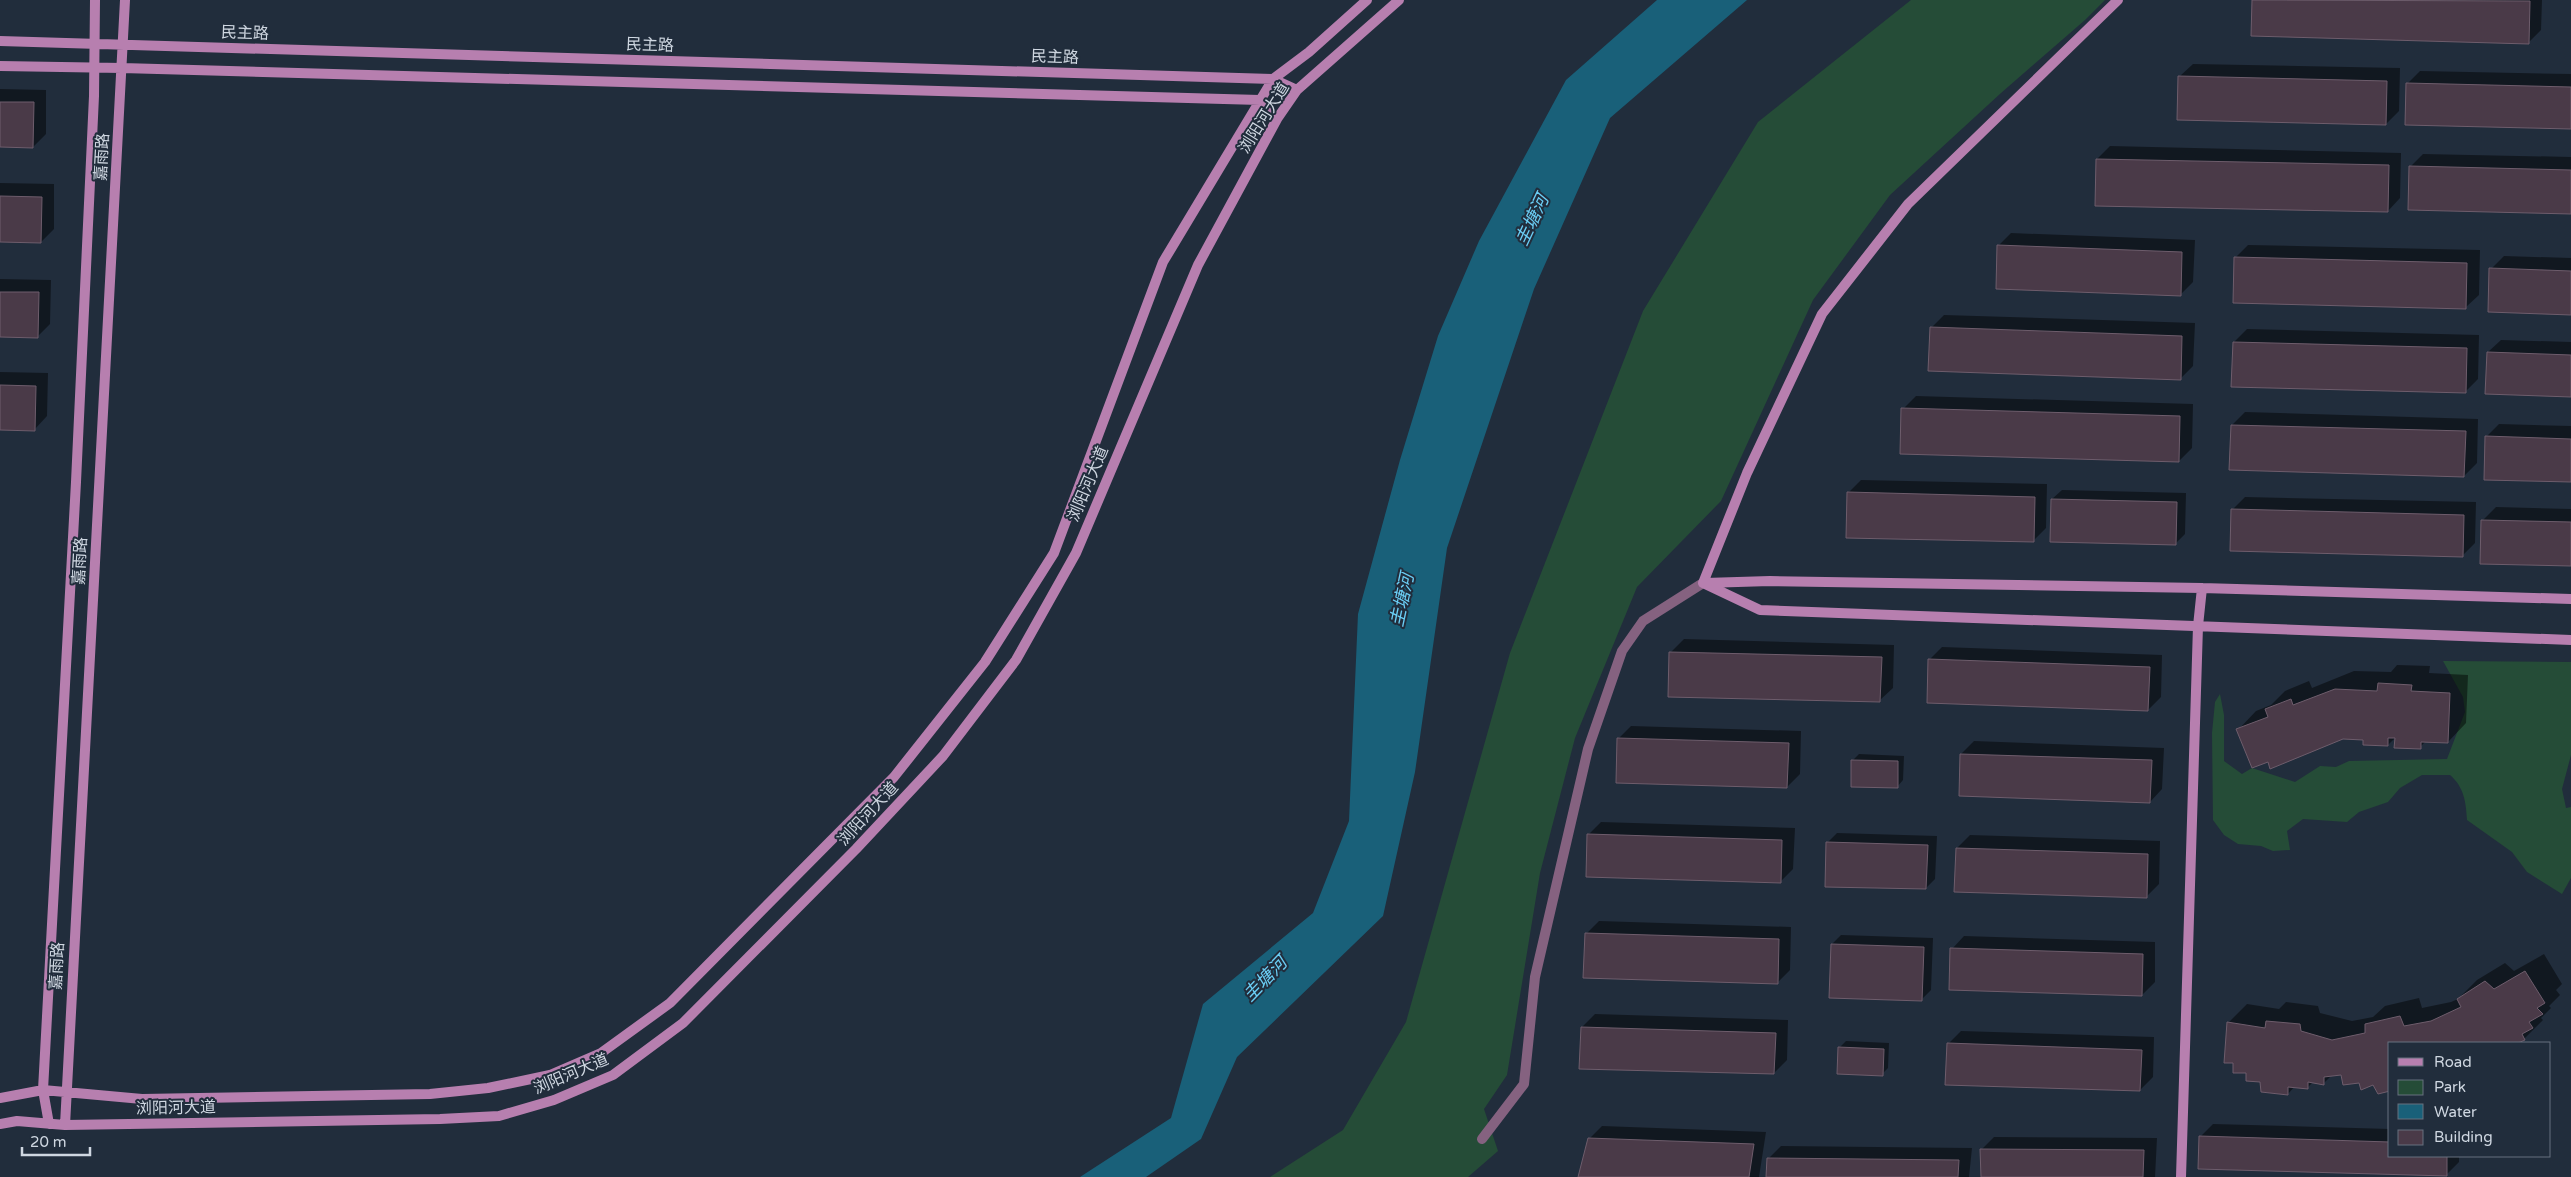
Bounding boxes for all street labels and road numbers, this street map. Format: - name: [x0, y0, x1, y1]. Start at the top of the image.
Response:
- street label: 民主路: [221, 22, 269, 44]
- street label: 民主路: [626, 34, 674, 56]
- street label: 民主路: [1031, 46, 1079, 68]
- street label: 浏阳河大道: [1234, 79, 1294, 157]
- street label: 嘉雨路: [91, 133, 113, 181]
- street label: 浏阳河大道: [1063, 443, 1113, 525]
- street label: 嘉雨路: [69, 537, 91, 585]
- street label: 浏阳河大道: [833, 778, 903, 850]
- street label: 嘉雨路: [46, 942, 68, 990]
- street label: 浏阳河大道: [530, 1049, 612, 1099]
- street label: 浏阳河大道: [136, 1097, 216, 1119]

